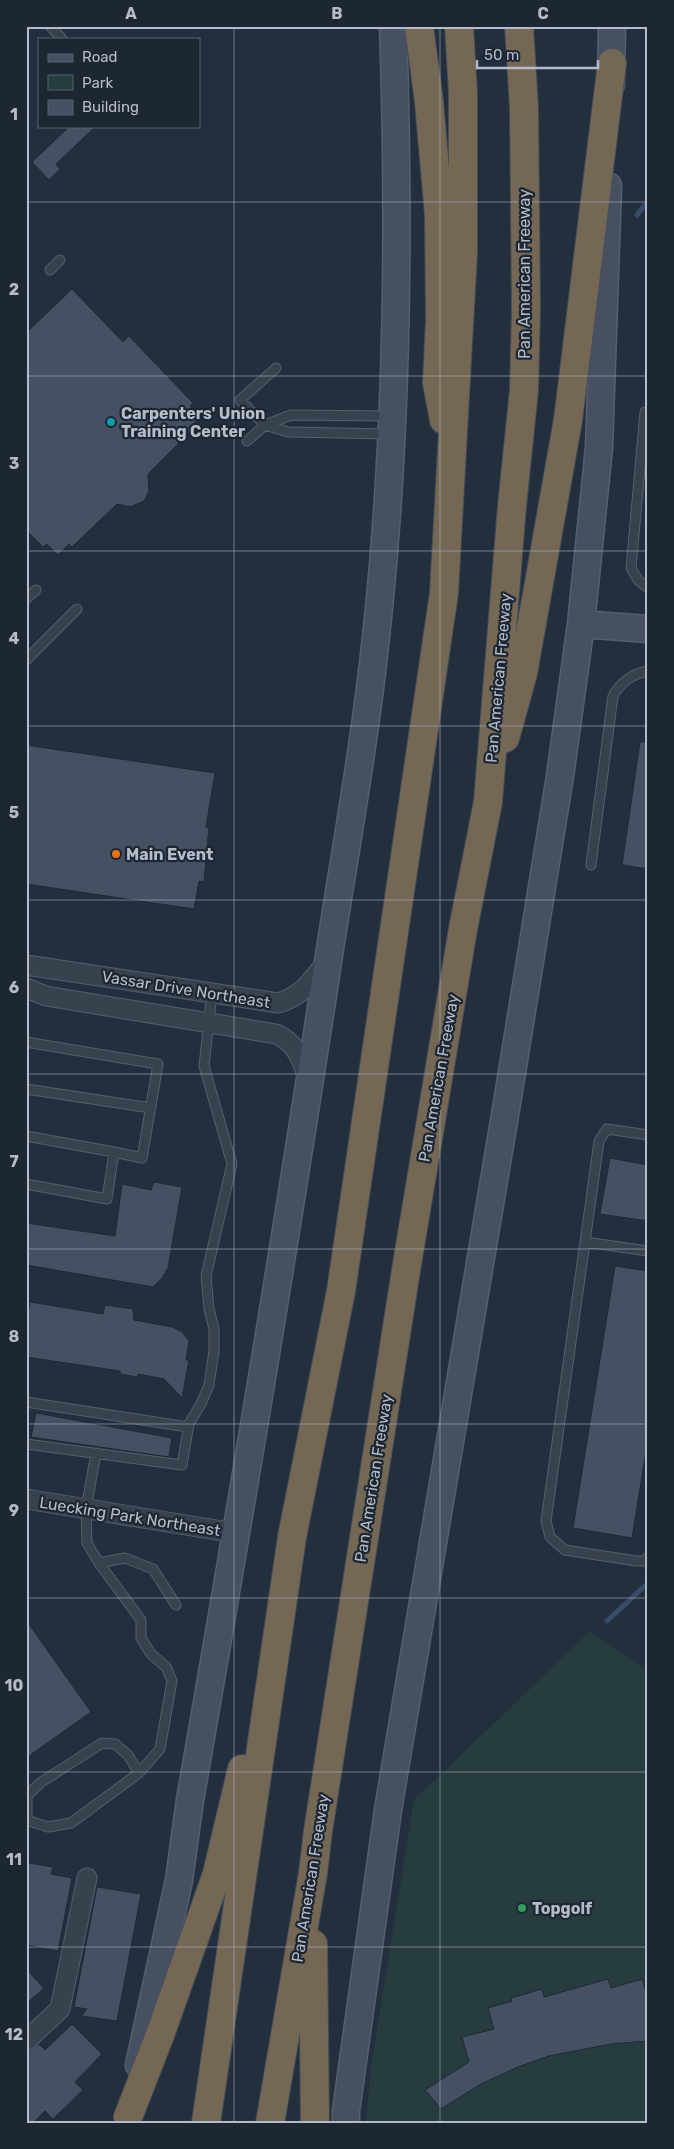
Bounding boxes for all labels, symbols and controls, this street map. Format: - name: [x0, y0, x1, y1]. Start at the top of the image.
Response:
- text: A: [125, 4, 137, 23]
- text: B: [331, 4, 343, 23]
- text: C: [537, 4, 549, 23]
- legend: [38, 38, 200, 128]
- scale bar: [477, 38, 598, 70]
- text: 50 m: [484, 46, 519, 64]
- text: Road: [82, 48, 118, 66]
- text: Park: [82, 74, 113, 92]
- text: Building: [82, 98, 139, 116]
- text: 1: [10, 105, 18, 124]
- street label: Pan American Freeway: [515, 189, 534, 359]
- text: 2: [9, 280, 19, 299]
- place label: Carpenters' Union Training Center: [121, 404, 265, 441]
- marker: Carpenters' Union Training Center: [105, 416, 117, 428]
- text: 3: [9, 454, 19, 473]
- street label: Pan American Freeway: [482, 592, 515, 764]
- text: 4: [9, 629, 20, 648]
- text: 5: [9, 803, 19, 822]
- place label: Main Event: [126, 845, 214, 864]
- marker: Main Event: [110, 848, 122, 860]
- street label: Vassar Drive Northeast: [100, 967, 271, 1012]
- text: 6: [9, 978, 19, 997]
- street label: Pan American Freeway: [414, 993, 463, 1163]
- text: 7: [9, 1152, 19, 1171]
- text: 8: [9, 1327, 20, 1346]
- street label: Pan American Freeway: [351, 1392, 396, 1564]
- street label: Luecking Park Northeast: [38, 1493, 222, 1540]
- text: 9: [9, 1501, 19, 1520]
- text: 10: [5, 1676, 24, 1695]
- street label: Pan American Freeway: [288, 1792, 333, 1964]
- text: 11: [6, 1850, 22, 1869]
- place label: Topgolf: [532, 1899, 593, 1918]
- marker: Topgolf: [516, 1902, 528, 1914]
- text: 12: [5, 2025, 23, 2044]

